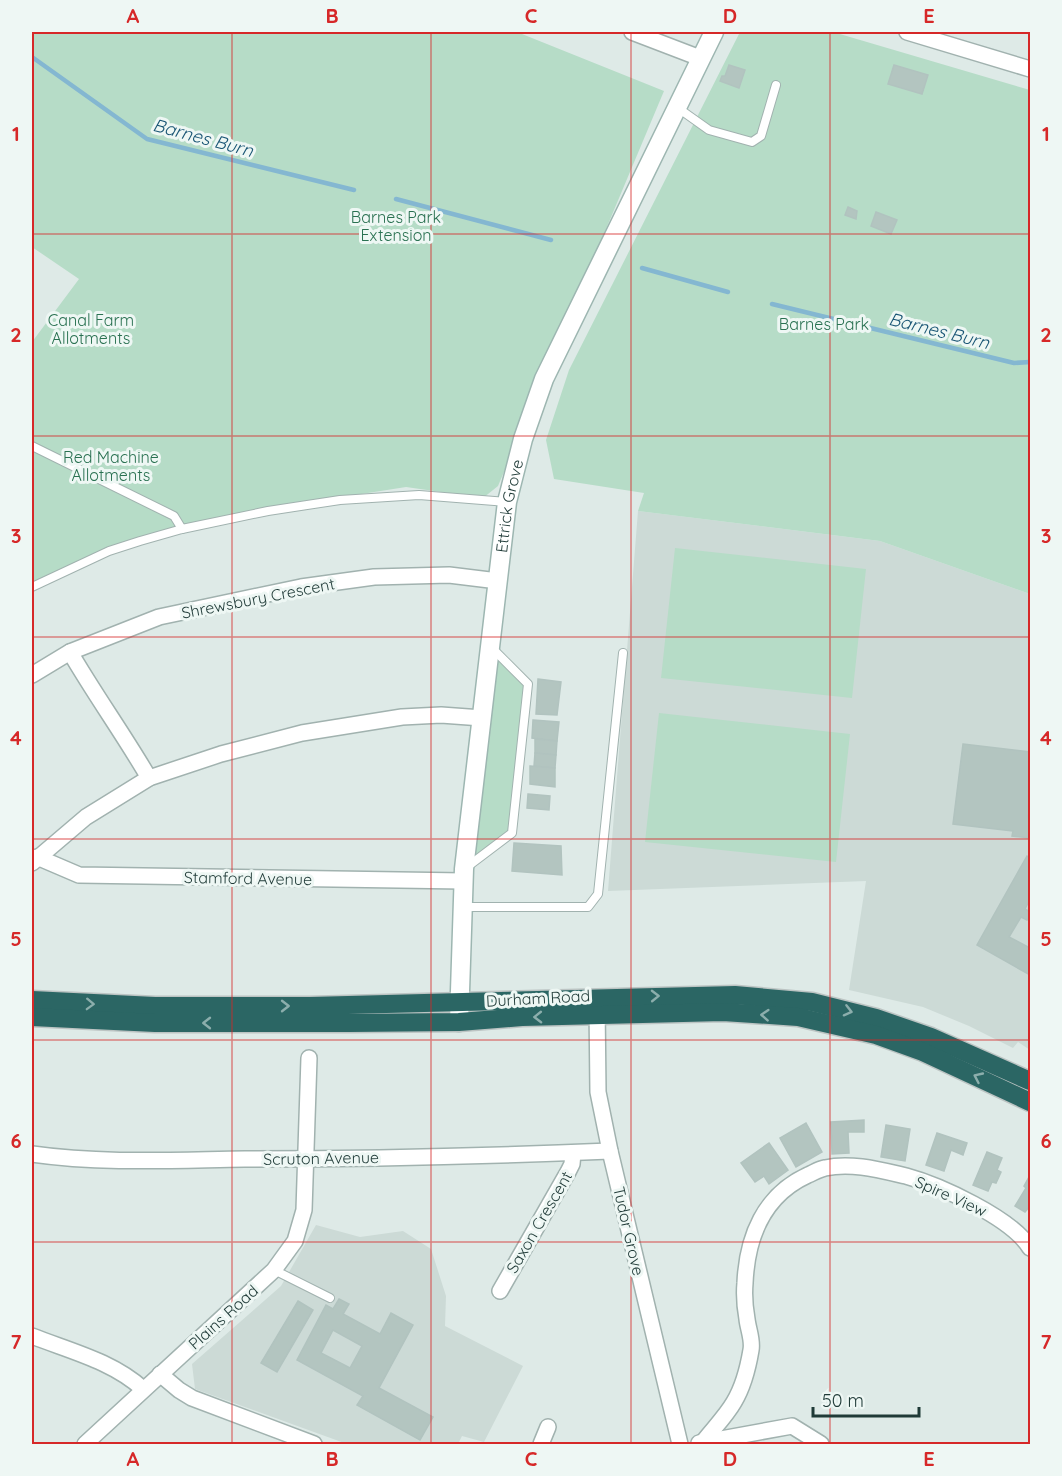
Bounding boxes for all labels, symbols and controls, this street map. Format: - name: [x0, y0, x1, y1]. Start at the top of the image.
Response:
- text: A: [127, 3, 140, 28]
- text: B: [325, 3, 339, 28]
- text: C: [525, 3, 538, 28]
- text: D: [723, 3, 737, 28]
- text: E: [923, 3, 935, 28]
- water label: Barnes Burn: [151, 113, 256, 162]
- text: 1: [12, 121, 20, 146]
- text: 1: [1042, 121, 1050, 146]
- park label: Barnes Park Extension: [351, 207, 441, 245]
- water label: Barnes Burn: [886, 307, 992, 354]
- park label: Canal Farm Allotments: [48, 310, 134, 348]
- park label: Barnes Park: [779, 314, 869, 334]
- text: 2: [10, 322, 22, 347]
- text: 2: [1040, 322, 1052, 347]
- park label: Red Machine Allotments: [63, 447, 159, 485]
- street label: Ettrick Grove: [491, 457, 527, 554]
- text: 3: [11, 523, 21, 548]
- text: 3: [1041, 523, 1051, 548]
- street label: Shrewsbury Crescent: [180, 573, 336, 623]
- text: 4: [10, 725, 22, 750]
- text: 4: [1040, 725, 1052, 750]
- street label: Stamford Avenue: [184, 867, 312, 889]
- text: 5: [10, 926, 22, 951]
- text: 5: [1040, 926, 1052, 951]
- street label: Durham Road: [485, 985, 591, 1011]
- one-way arrow: [650, 990, 659, 1003]
- one-way arrow: [85, 997, 94, 1010]
- one-way arrow: [280, 1000, 289, 1012]
- one-way arrow: [843, 1004, 853, 1017]
- one-way arrow: [761, 1008, 770, 1021]
- one-way arrow: [534, 1010, 543, 1023]
- one-way arrow: [203, 1017, 212, 1029]
- one-way arrow: [973, 1072, 984, 1084]
- text: 6: [10, 1128, 22, 1153]
- text: 6: [1040, 1128, 1052, 1153]
- street label: Scruton Avenue: [263, 1147, 379, 1169]
- street label: Saxon Crescent: [502, 1167, 576, 1277]
- street label: Spire View: [912, 1171, 990, 1221]
- street label: Tudor Grove: [609, 1185, 649, 1277]
- street label: Plains Road: [184, 1280, 262, 1354]
- text: 7: [11, 1329, 22, 1354]
- text: 7: [1041, 1329, 1052, 1354]
- scale bar: [813, 1380, 920, 1418]
- text: 50 m: [822, 1389, 864, 1412]
- text: A: [127, 1446, 140, 1471]
- text: B: [325, 1446, 339, 1471]
- text: C: [525, 1446, 538, 1471]
- text: D: [723, 1446, 737, 1471]
- text: E: [923, 1446, 935, 1471]

